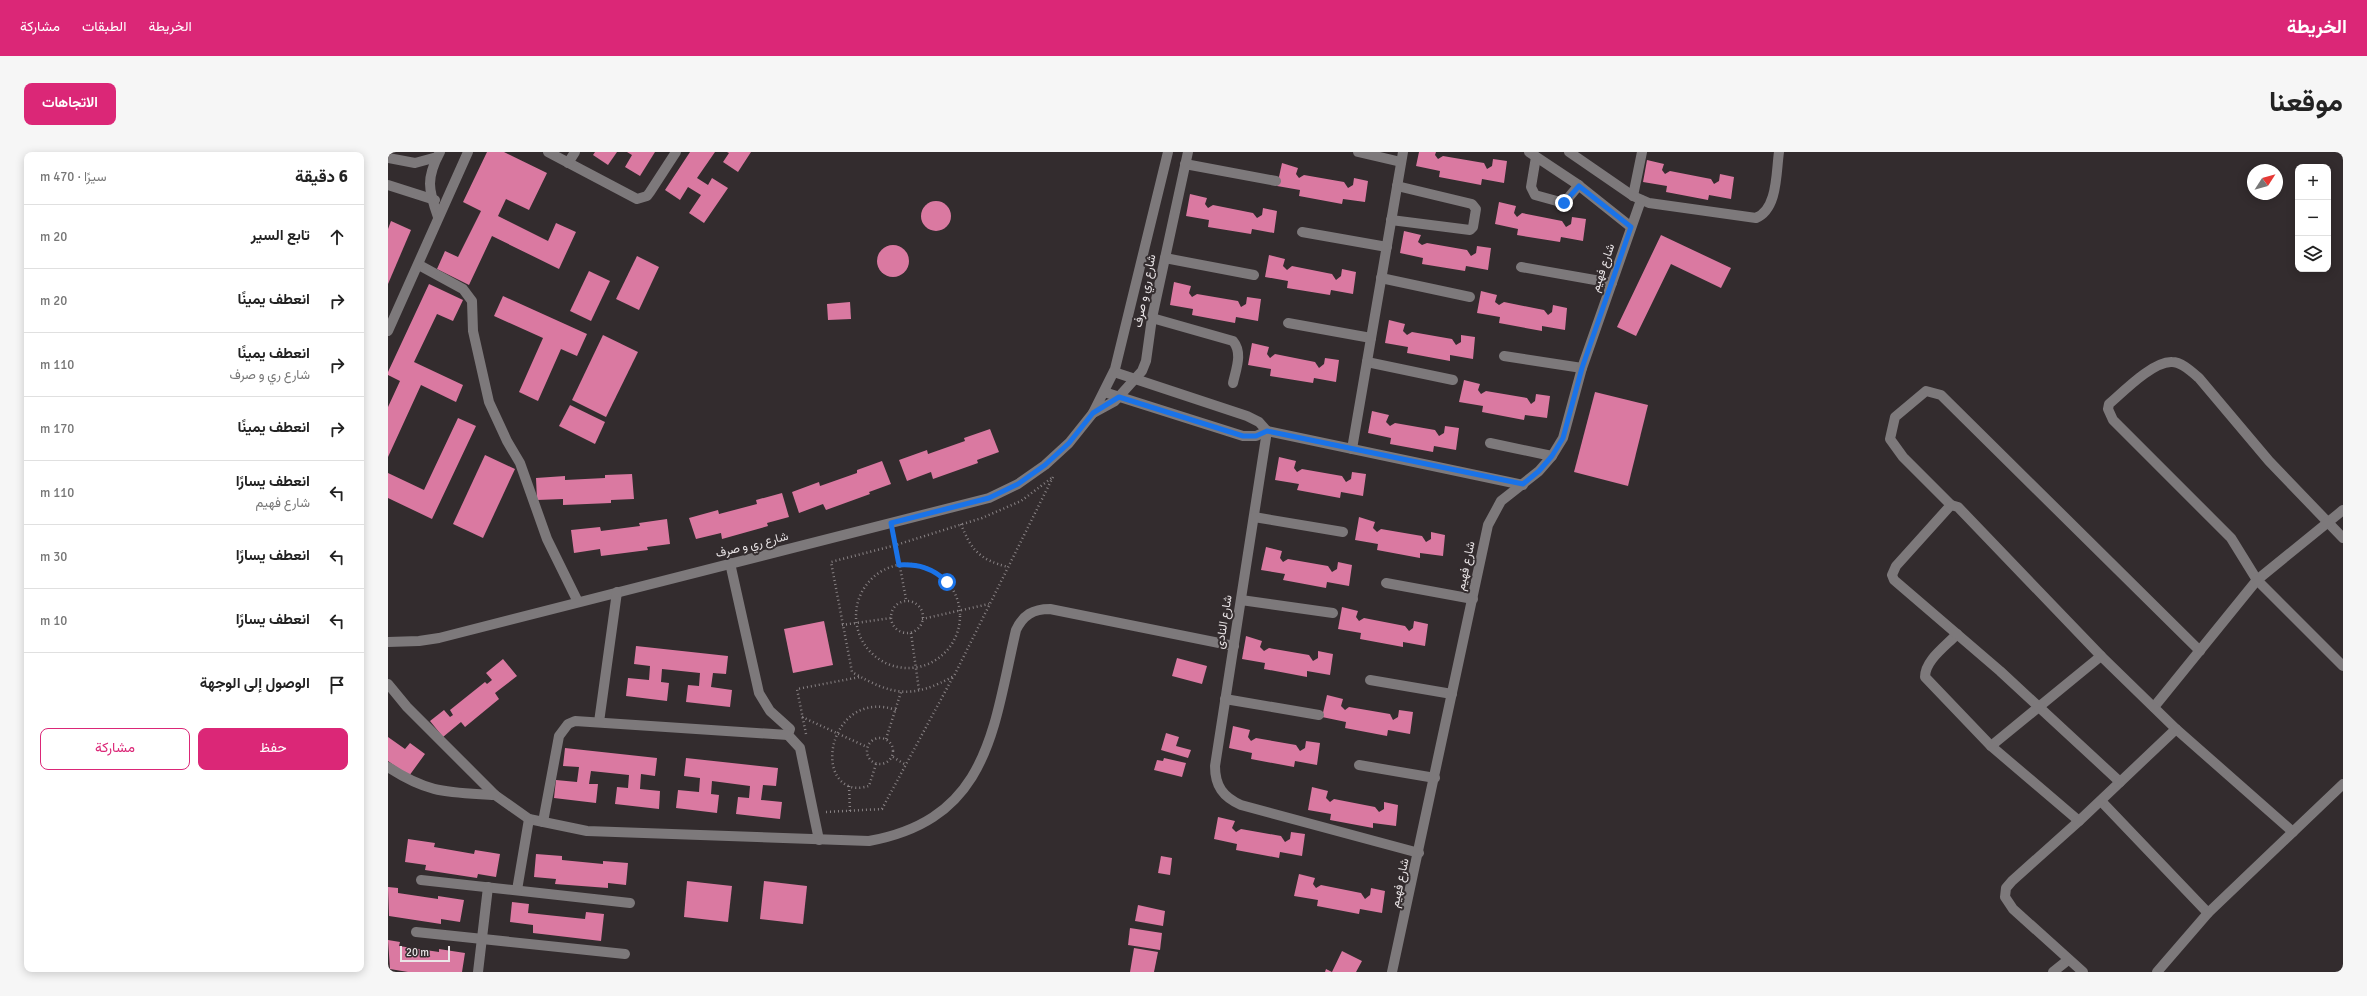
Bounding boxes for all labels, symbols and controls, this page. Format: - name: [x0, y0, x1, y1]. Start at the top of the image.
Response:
- text: الخريطة: [2287, 15, 2347, 39]
- text: مشاركة: [20, 18, 60, 35]
- text: الطبقات: [82, 18, 126, 35]
- text: الخريطة: [148, 18, 192, 35]
- button: الاتجاهات: [24, 83, 116, 125]
- text: موقعنا: [2269, 85, 2343, 119]
- north arrow: [2247, 164, 2283, 200]
- map controls: [2295, 164, 2331, 272]
- button: +: [2295, 164, 2331, 200]
- text: 6 دقيقة: [295, 166, 348, 187]
- text: سيرًا · 470 m: [40, 169, 107, 185]
- route end: [1555, 194, 1573, 212]
- button: −: [2295, 200, 2331, 236]
- text: تابع السير: [251, 226, 310, 244]
- icon: ahead: [326, 226, 348, 248]
- text: 20 m: [40, 229, 67, 245]
- button: layers: [2295, 236, 2331, 272]
- street label: شارع فهيم: [1588, 242, 1619, 295]
- street label: شارع ري و صرف: [1131, 253, 1161, 329]
- text: انعطف يمينًا: [238, 290, 310, 308]
- icon: right: [326, 290, 348, 312]
- text: 20 m: [40, 293, 67, 309]
- text: انعطف يمينًا: [238, 344, 310, 362]
- icon: right: [326, 354, 348, 376]
- text: 110 m: [40, 357, 74, 373]
- text: شارع ري و صرف: [230, 367, 310, 383]
- text: انعطف يمينًا: [238, 418, 310, 436]
- icon: right: [326, 418, 348, 440]
- text: 170 m: [40, 421, 74, 437]
- text: انعطف يسارًا: [236, 472, 310, 490]
- icon: left: [326, 482, 348, 504]
- text: 110 m: [40, 485, 74, 501]
- text: شارع فهيم: [256, 495, 310, 511]
- street label: شارع ري و صرف: [714, 529, 790, 563]
- street label: شارع فهيم: [1453, 540, 1480, 592]
- text: انعطف يسارًا: [236, 546, 310, 564]
- icon: left: [326, 546, 348, 568]
- text: 30 m: [40, 549, 67, 565]
- route start: [938, 573, 956, 591]
- street label: شارع النادى: [1212, 594, 1237, 650]
- text: انعطف يسارًا: [236, 610, 310, 628]
- icon: left: [326, 610, 348, 632]
- text: 10 m: [40, 613, 67, 629]
- text: الوصول إلى الوجهة: [200, 674, 310, 692]
- icon: arrive: [326, 674, 348, 696]
- button: مشاركة: [40, 728, 190, 770]
- button: حفظ: [198, 728, 348, 770]
- street label: شارع فهيم: [1387, 857, 1414, 909]
- scale bar: [400, 944, 450, 963]
- text: 20 m: [406, 946, 429, 959]

